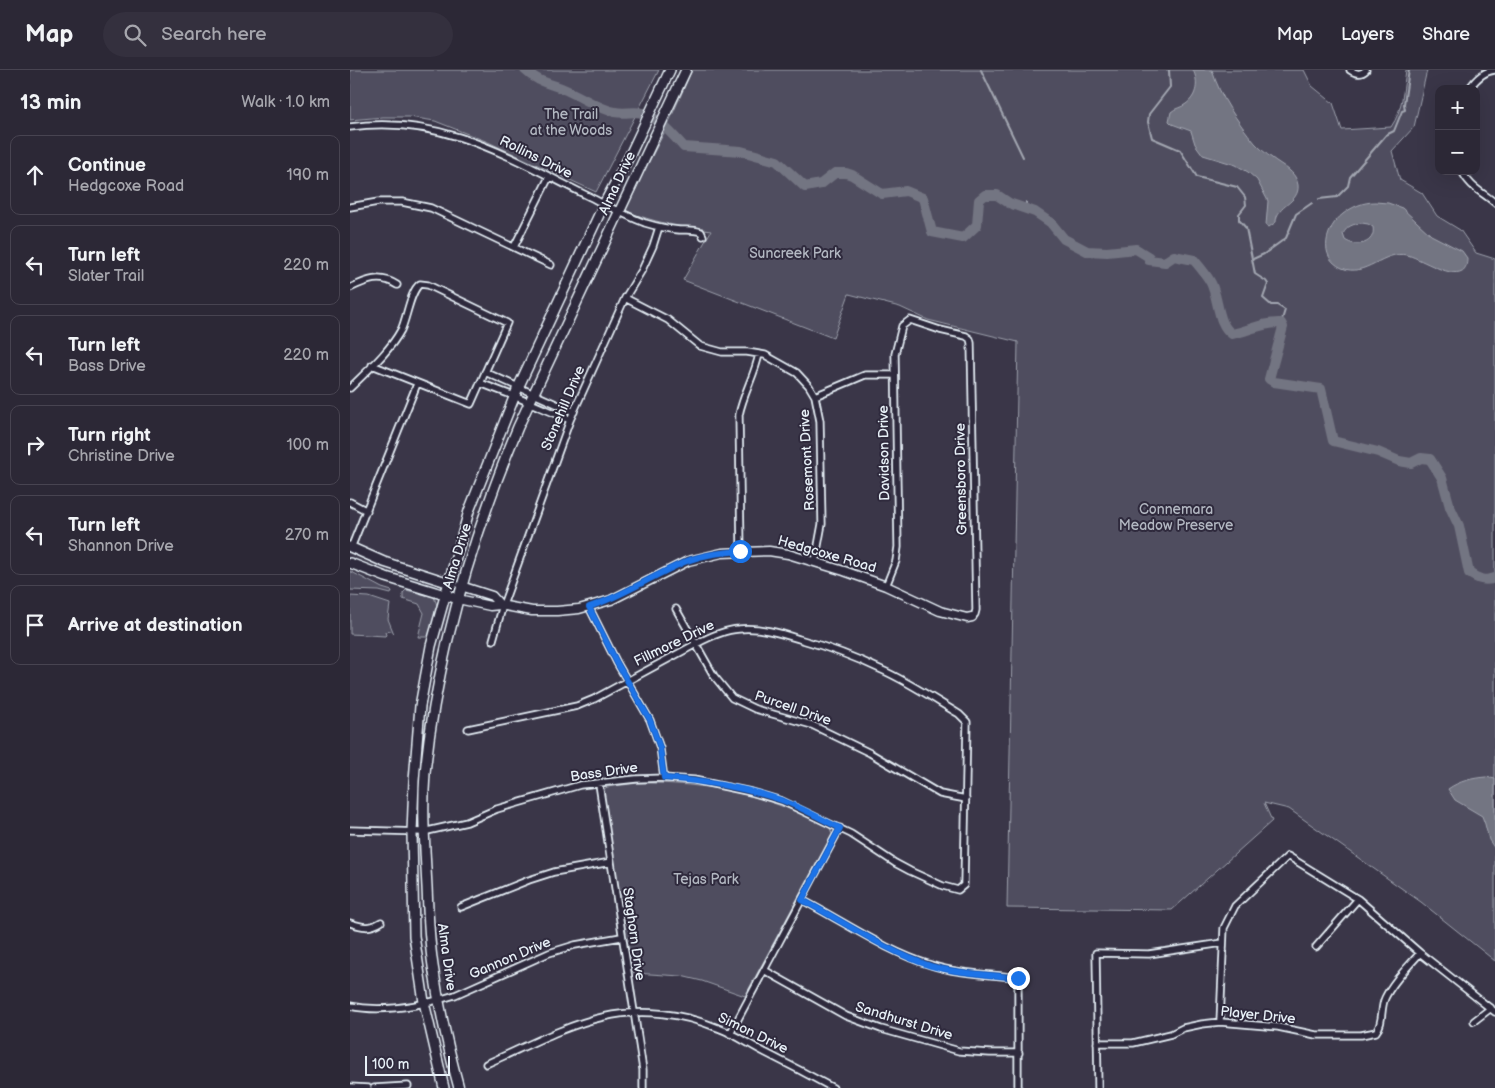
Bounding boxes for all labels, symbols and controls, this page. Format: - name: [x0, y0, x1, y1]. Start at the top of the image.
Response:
- search box: [103, 12, 453, 57]
- text: Map: [25, 20, 73, 49]
- icon: search: [121, 21, 149, 49]
- text: Search here: [161, 23, 267, 46]
- text: Map: [1277, 24, 1313, 45]
- text: Layers: [1341, 24, 1394, 45]
- text: Share: [1422, 24, 1470, 45]
- map controls: [1435, 85, 1480, 175]
- button: +: [1435, 85, 1480, 130]
- text: 13 min: [20, 90, 82, 115]
- text: Walk · 1.0 km: [241, 93, 330, 112]
- park label: The Trail at the Woods: [530, 106, 612, 139]
- button: −: [1435, 130, 1480, 175]
- street label: Rollins Drive: [497, 132, 575, 182]
- street label: Alma Drive: [595, 149, 639, 217]
- text: Continue: [68, 154, 146, 177]
- icon: ahead: [21, 161, 49, 189]
- text: 190 m: [287, 166, 329, 185]
- text: Hedgcoxe Road: [68, 177, 184, 196]
- text: Turn left: [68, 244, 140, 267]
- park label: Suncreek Park: [749, 245, 841, 262]
- icon: left: [21, 251, 49, 279]
- text: 220 m: [283, 256, 329, 275]
- text: Slater Trail: [68, 267, 144, 286]
- text: Turn left: [68, 334, 140, 357]
- icon: left: [21, 341, 49, 369]
- text: 220 m: [283, 346, 329, 365]
- text: Bass Drive: [68, 357, 146, 376]
- street label: Stonehill Drive: [538, 363, 588, 453]
- street label: Davidson Drive: [875, 405, 893, 501]
- street label: Rosemont Drive: [796, 409, 818, 511]
- street label: Greensboro Drive: [952, 423, 970, 535]
- text: Turn right: [68, 424, 151, 447]
- icon: right: [21, 431, 49, 459]
- text: 100 m: [286, 436, 329, 455]
- text: Christine Drive: [68, 447, 175, 466]
- park label: Connemara Meadow Preserve: [1119, 501, 1233, 534]
- text: Turn left: [68, 514, 140, 537]
- icon: left: [21, 521, 49, 549]
- street label: Alma Drive: [439, 521, 475, 591]
- text: 270 m: [285, 526, 329, 545]
- street label: Hedgcoxe Road: [776, 532, 878, 576]
- text: Shannon Drive: [68, 537, 174, 556]
- route start: [729, 540, 752, 563]
- icon: arrive: [21, 611, 49, 639]
- text: Arrive at destination: [68, 614, 243, 637]
- street label: Fillmore Drive: [631, 616, 717, 670]
- street label: Purcell Drive: [752, 687, 834, 729]
- street label: Bass Drive: [569, 759, 639, 785]
- park label: Tejas Park: [673, 871, 739, 888]
- street label: Staghorn Drive: [619, 886, 649, 982]
- street label: Alma Drive: [434, 922, 460, 992]
- street label: Gannon Drive: [467, 933, 553, 983]
- route end: [1007, 967, 1030, 990]
- street label: Sandhurst Drive: [853, 998, 955, 1044]
- street label: Player Drive: [1220, 1003, 1296, 1027]
- street label: Simon Drive: [715, 1009, 791, 1057]
- scale bar: [365, 1053, 450, 1076]
- text: 100 m: [372, 1056, 409, 1073]

